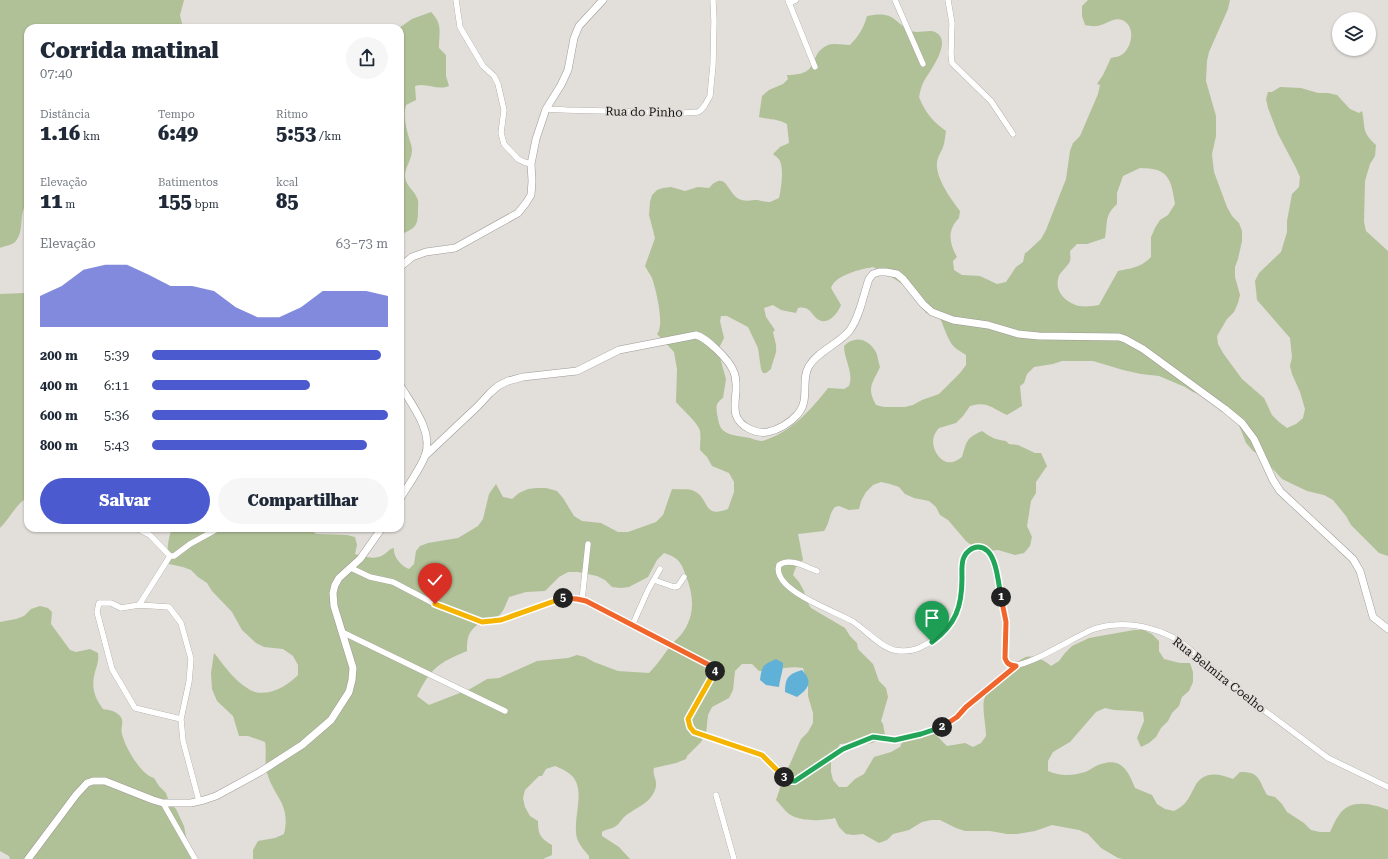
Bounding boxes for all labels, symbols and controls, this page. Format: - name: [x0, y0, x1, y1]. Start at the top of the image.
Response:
- map controls: [1332, 12, 1376, 56]
- button: layers: [1332, 12, 1376, 56]
- button: share: [346, 37, 388, 79]
- text: Corrida matinal: [40, 38, 219, 63]
- text: 07:40: [40, 66, 72, 81]
- street label: Rua do Pinho: [605, 104, 683, 120]
- text: Distância: [40, 108, 90, 121]
- text: Tempo: [158, 108, 195, 121]
- text: Ritmo: [276, 108, 308, 121]
- text: 1.16: [40, 121, 80, 145]
- text: 6:49: [158, 121, 198, 145]
- text: 5:53: [276, 121, 316, 145]
- text: km: [80, 130, 100, 143]
- text: /km: [316, 130, 341, 143]
- text: Elevação: [40, 176, 87, 189]
- text: Batimentos: [158, 176, 218, 189]
- text: kcal: [276, 176, 298, 189]
- text: 11: [40, 189, 62, 213]
- text: 155: [158, 189, 192, 213]
- text: 85: [276, 189, 298, 213]
- text: m: [62, 198, 75, 211]
- text: bpm: [192, 198, 219, 211]
- text: Elevação: [40, 236, 96, 251]
- text: 63–73 m: [336, 236, 388, 251]
- text: 200 m: [40, 348, 78, 363]
- text: 5:39: [104, 348, 129, 363]
- text: 400 m: [40, 378, 78, 393]
- text: 6:11: [104, 378, 129, 393]
- text: 600 m: [40, 408, 78, 423]
- text: 5:36: [104, 408, 129, 423]
- text: 800 m: [40, 438, 78, 453]
- text: 5:43: [104, 438, 129, 453]
- button: Salvar: [40, 478, 210, 524]
- button: Compartilhar: [218, 478, 388, 524]
- pin: [418, 563, 452, 604]
- icon: check: [424, 569, 446, 591]
- pin: 1: [991, 587, 1011, 607]
- pin: 5: [553, 588, 573, 608]
- text: 1: [998, 590, 1004, 603]
- text: 5: [560, 591, 566, 604]
- pin: [915, 601, 949, 642]
- icon: arrive: [921, 607, 943, 629]
- street label: Rua Belmira Coelho: [1170, 634, 1268, 716]
- pin: 4: [705, 661, 725, 681]
- text: 4: [712, 664, 718, 677]
- pin: 2: [932, 717, 952, 737]
- text: 2: [939, 720, 945, 733]
- pin: 3: [774, 767, 794, 787]
- text: 3: [781, 770, 787, 783]

